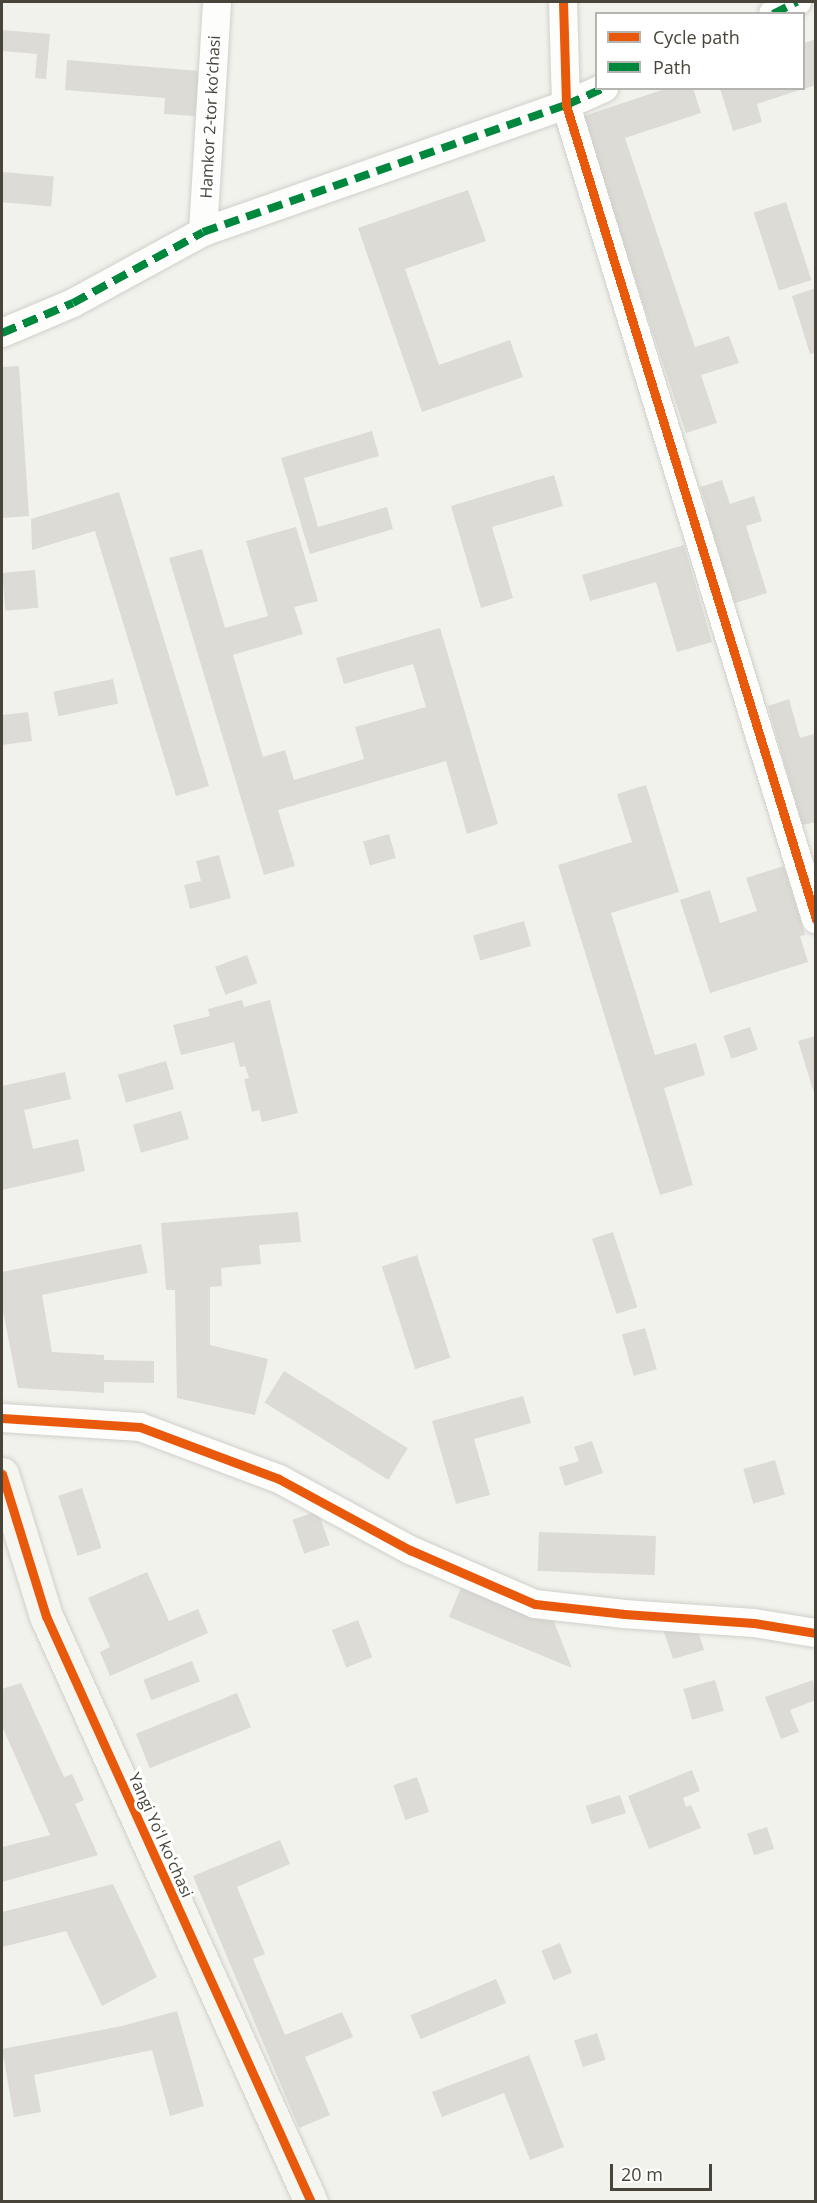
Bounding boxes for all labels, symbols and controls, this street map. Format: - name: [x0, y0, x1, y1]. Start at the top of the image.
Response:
- legend: [595, 12, 805, 90]
- text: Cycle path: [653, 25, 740, 49]
- street label: Hamkor 2-tor koʼchasi: [196, 35, 224, 199]
- text: Path: [653, 55, 691, 79]
- street label: Yangi Yoʻl koʻchasi: [125, 1770, 197, 1900]
- scale bar: [613, 2152, 715, 2190]
- text: 20 m: [621, 2162, 663, 2186]

